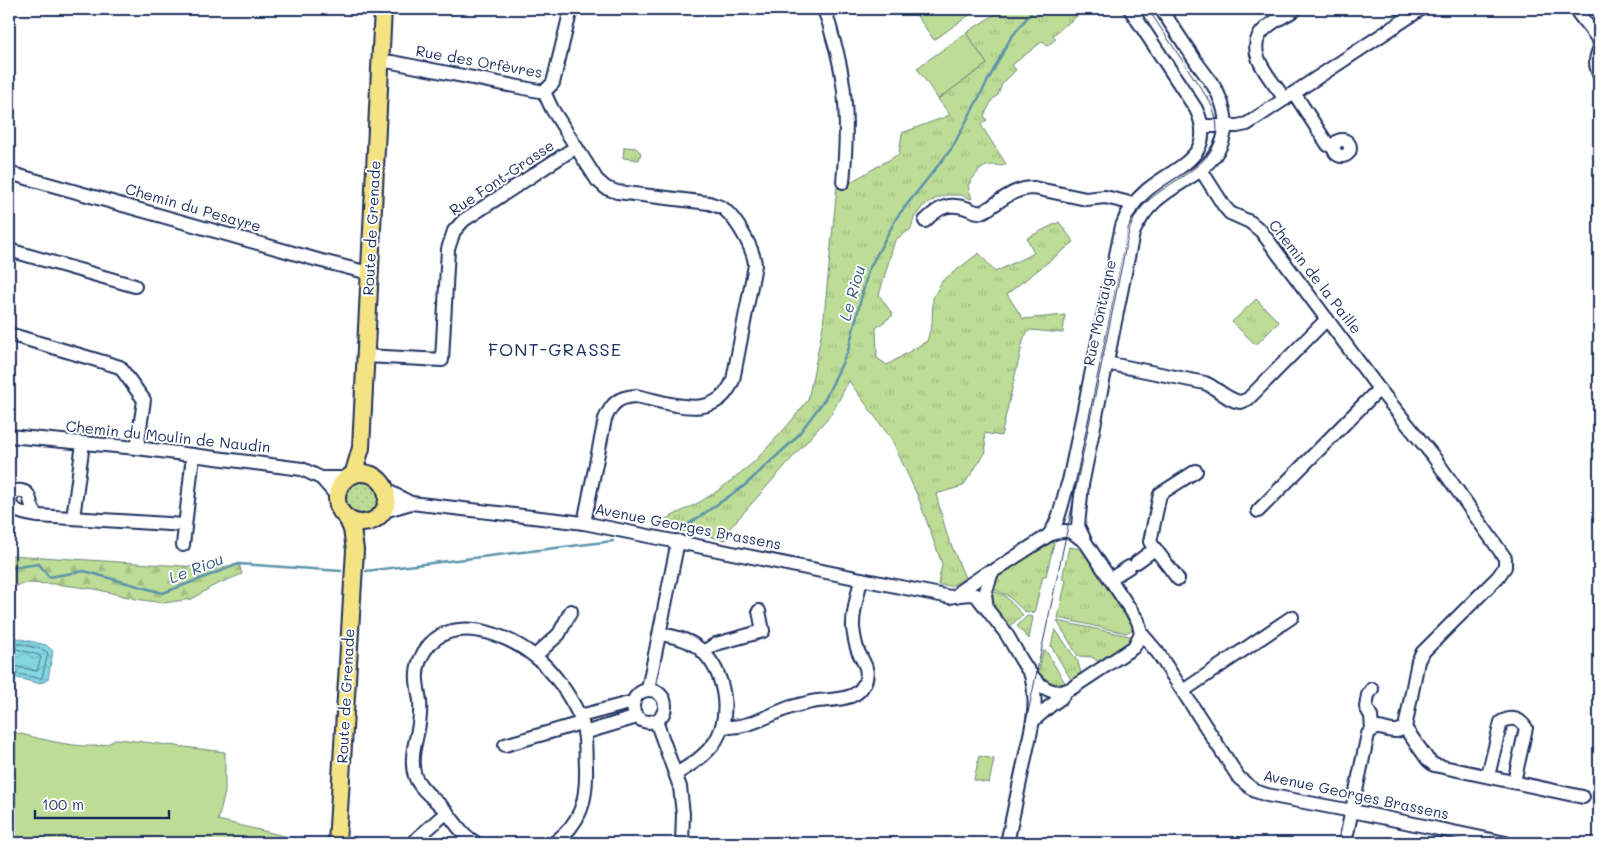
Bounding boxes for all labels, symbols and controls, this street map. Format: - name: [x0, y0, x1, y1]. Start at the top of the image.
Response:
- street label: Rue des Orfèvres: [414, 40, 544, 82]
- street label: Rue Font-Grasse: [445, 135, 558, 220]
- street label: Route de Grenade: [357, 160, 385, 296]
- street label: Chemin du Pesayre: [123, 178, 263, 236]
- street label: Chemin de la Paille: [1265, 215, 1367, 338]
- street label: Rue Montaigne: [1078, 258, 1120, 368]
- water label: Le Riou: [834, 263, 869, 323]
- district label: FONT-GRASSE: [488, 337, 622, 361]
- street label: Chemin du Moulin de Naudin: [65, 415, 271, 457]
- street label: Avenue Georges Brassens: [593, 498, 783, 554]
- water label: Le Riou: [166, 548, 226, 588]
- street label: Route de Grenade: [331, 628, 359, 764]
- street label: Avenue Georges Brassens: [1262, 765, 1451, 823]
- scale bar: [35, 787, 169, 819]
- text: 100 m: [42, 794, 84, 814]

